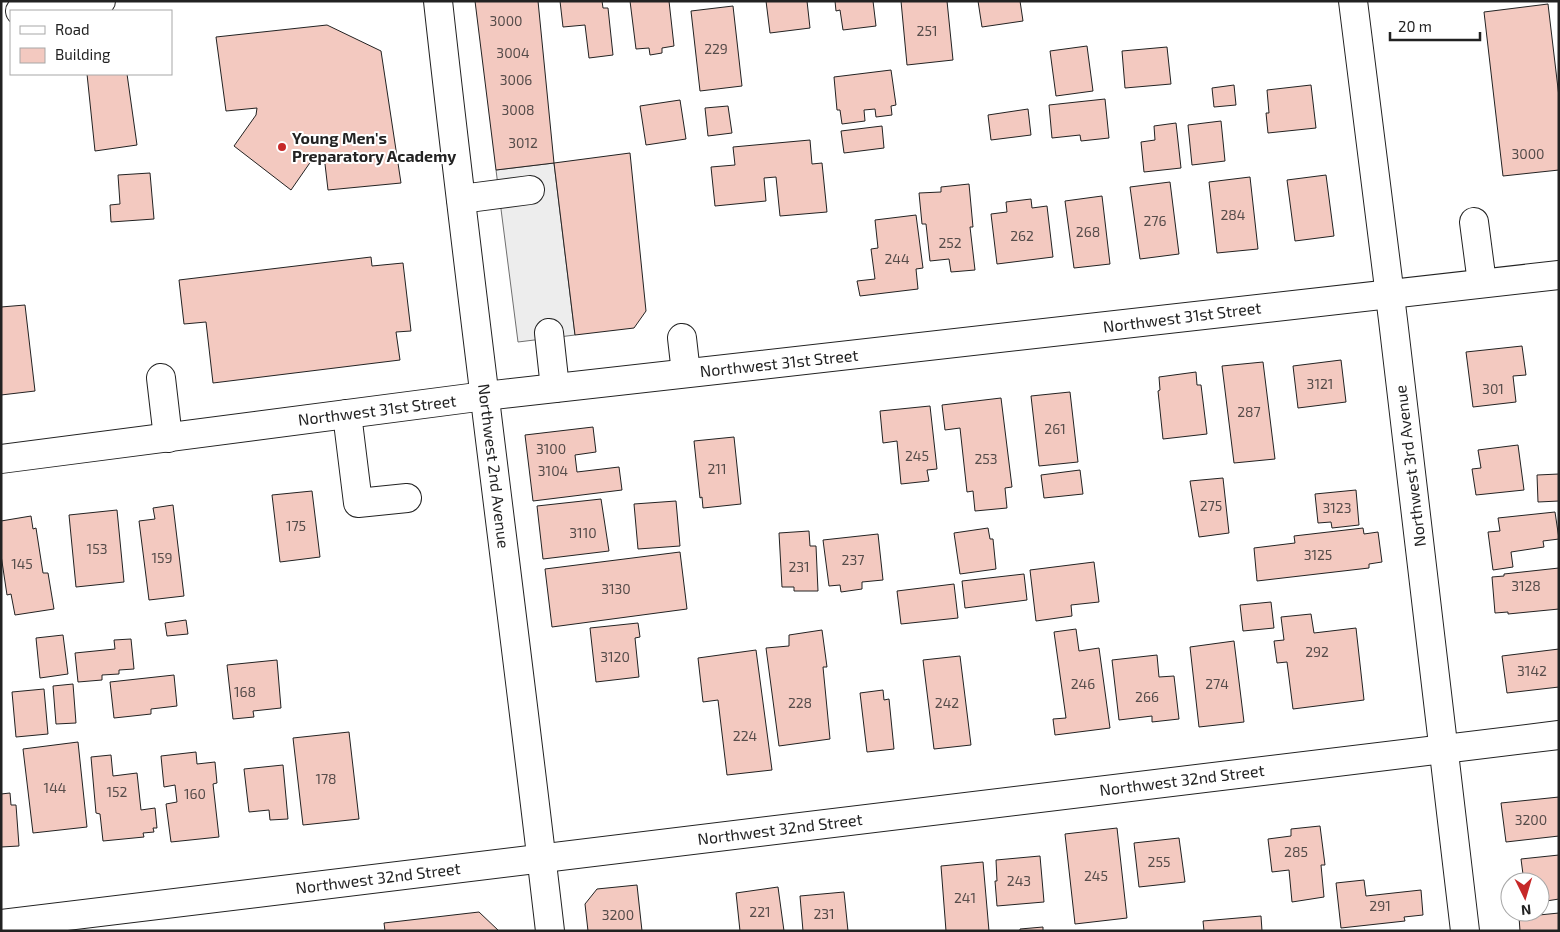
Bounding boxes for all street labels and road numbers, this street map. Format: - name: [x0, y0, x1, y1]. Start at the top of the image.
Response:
- street label: Northwest 31st Street: [1102, 297, 1262, 336]
- street label: Northwest 31st Street: [699, 345, 859, 380]
- street label: Northwest 2nd Avenue: [475, 382, 514, 549]
- street label: Northwest 3rd Avenue: [1390, 384, 1429, 548]
- street label: Northwest 31st Street: [297, 390, 457, 429]
- street label: Northwest 32nd Street: [1098, 760, 1266, 799]
- street label: Northwest 32nd Street: [696, 809, 864, 848]
- street label: Northwest 32nd Street: [294, 858, 462, 897]

